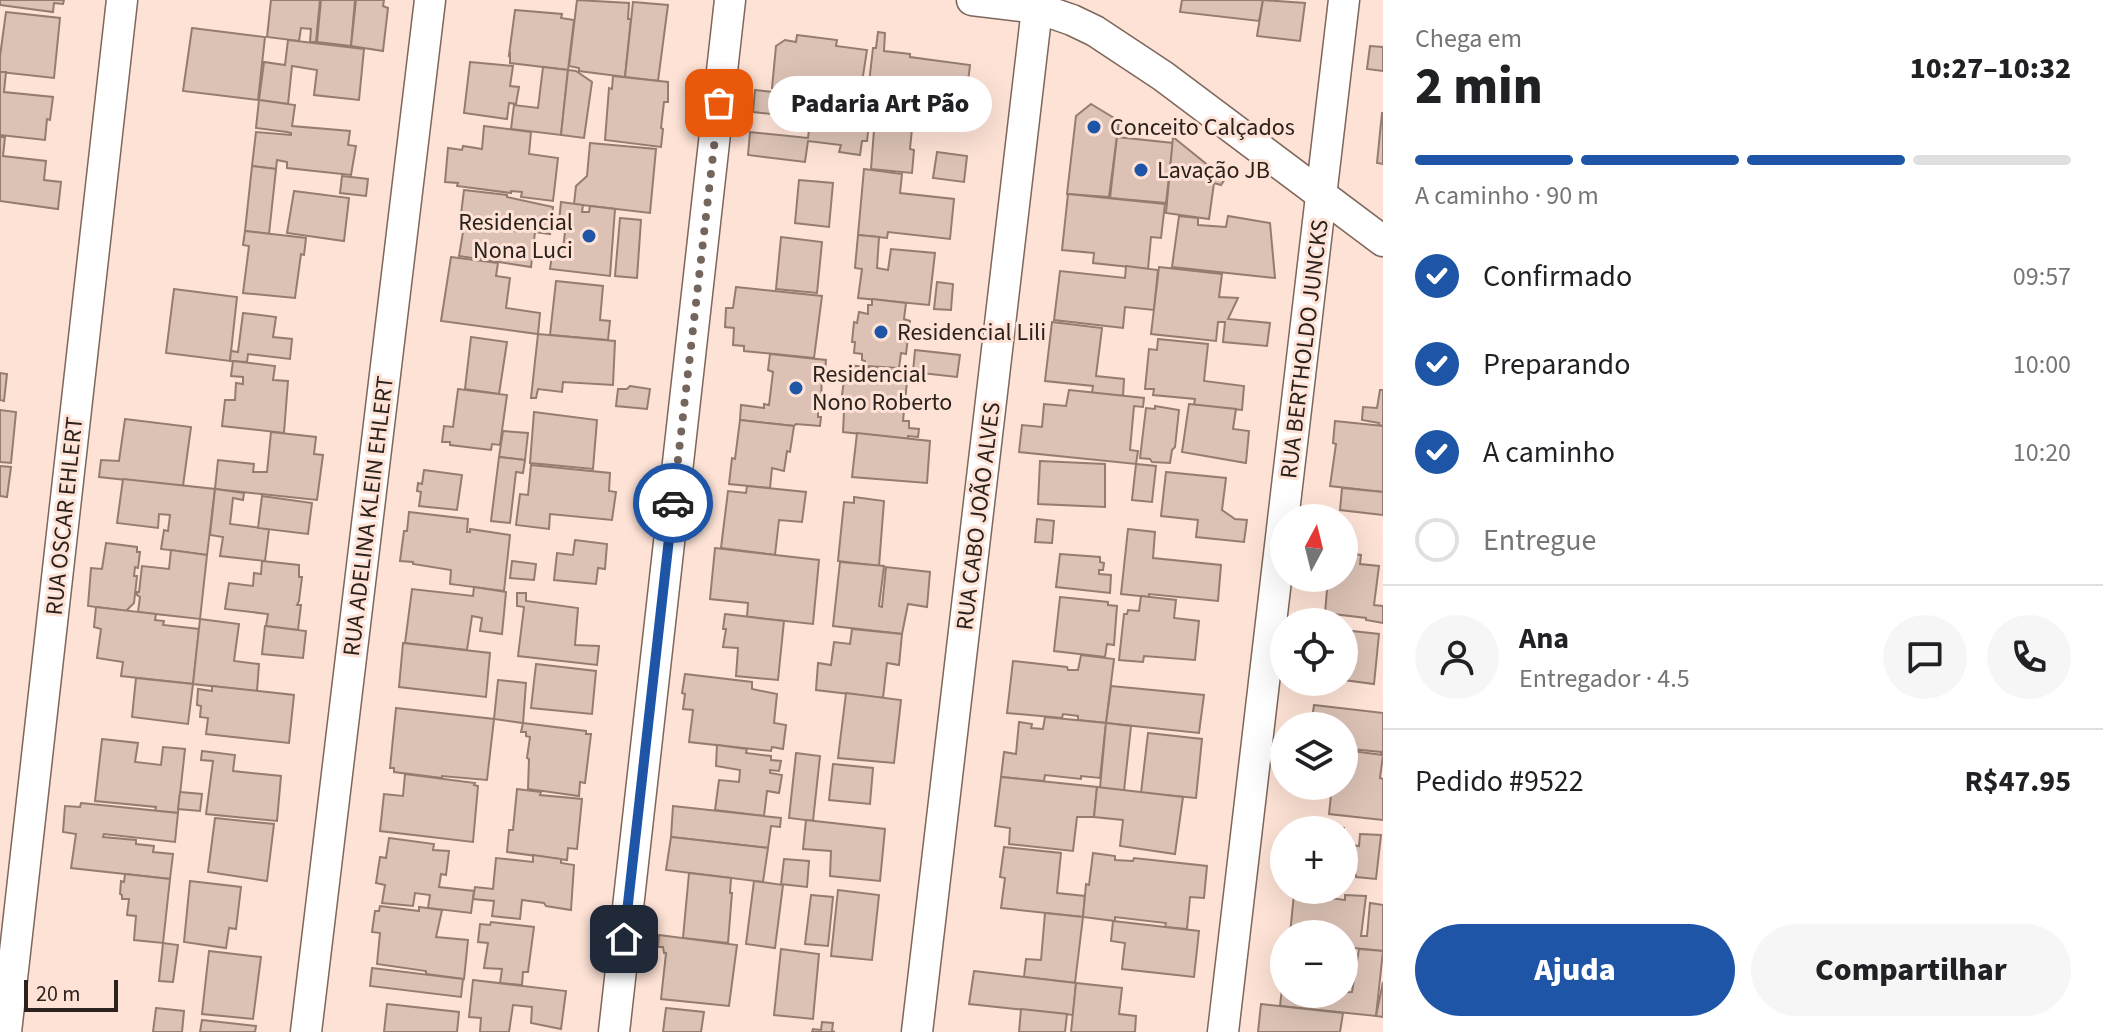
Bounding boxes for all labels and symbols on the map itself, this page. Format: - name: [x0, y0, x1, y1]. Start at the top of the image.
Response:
- pin: [685, 69, 753, 137]
- callout: Padaria Art Pão: [767, 75, 991, 131]
- place label: Conceito Calçados: [1110, 110, 1295, 145]
- marker: Conceito Calçados: [1085, 118, 1103, 136]
- place label: Lavação JB: [1157, 153, 1270, 188]
- marker: Lavação JB: [1132, 161, 1150, 179]
- place label: Residencial Nona Luci: [458, 205, 573, 268]
- street label: RUA BERTHOLDO JUNCKS: [1271, 217, 1338, 481]
- marker: Residencial Nona Luci: [580, 227, 598, 245]
- place label: Residencial Lili: [897, 315, 1046, 350]
- marker: Residencial Lili: [872, 323, 890, 341]
- place label: Residencial Nono Roberto: [812, 357, 952, 420]
- street label: RUA ADELINA KLEIN EHLERT: [334, 374, 403, 658]
- marker: Residencial Nono Roberto: [787, 379, 805, 397]
- street label: RUA CABO JOÃO ALVES: [947, 400, 1010, 632]
- street label: RUA OSCAR EHLERT: [37, 415, 92, 617]
- courier: [633, 463, 713, 543]
- north arrow: [1270, 504, 1358, 592]
- pin: [590, 905, 658, 973]
- scale bar: [24, 976, 118, 1012]

